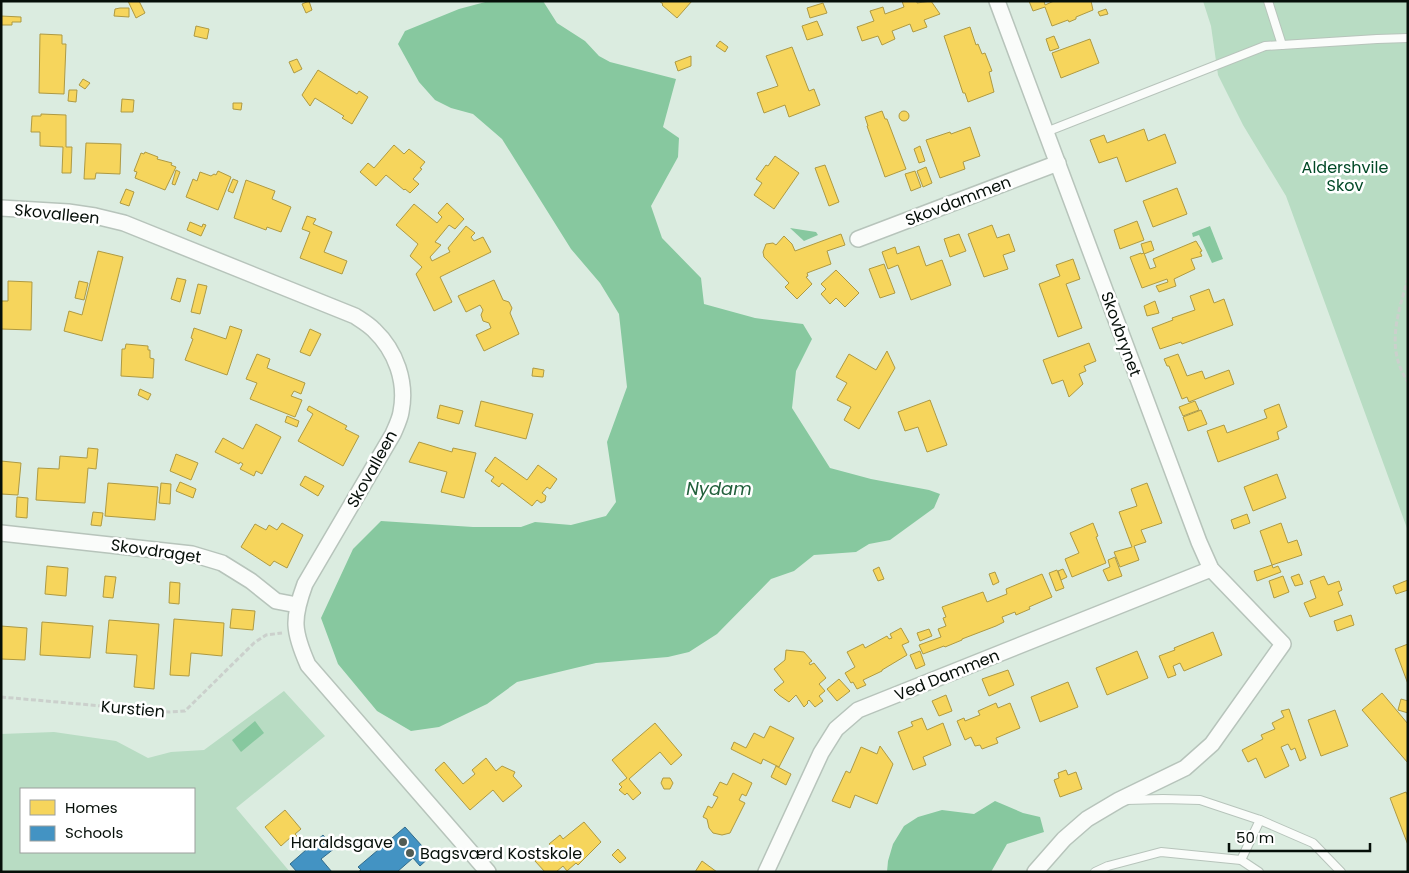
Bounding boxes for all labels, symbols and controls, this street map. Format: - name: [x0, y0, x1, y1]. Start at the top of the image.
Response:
- park label: Aldershvile Skov: [1302, 156, 1388, 197]
- street label: Skovdammen: [902, 170, 1014, 232]
- street label: Skovalleen: [13, 198, 101, 230]
- street label: Skovbrynet: [1095, 288, 1147, 380]
- street label: Skovalleen: [341, 426, 403, 512]
- water label: Nydam: [686, 476, 752, 501]
- street label: Skovdraget: [109, 533, 203, 569]
- street label: Ved Dammen: [891, 644, 1003, 706]
- street label: Kurstien: [100, 695, 166, 723]
- legend: [20, 788, 195, 853]
- text: Homes: [65, 797, 118, 818]
- scale bar: [1229, 820, 1370, 852]
- text: Schools: [65, 822, 123, 843]
- text: 50 m: [1236, 827, 1274, 848]
- place label: Haraldsgave: [291, 831, 393, 854]
- marker: Haraldsgave: [397, 836, 409, 848]
- place label: Bagsværd Kostskole: [420, 842, 582, 865]
- marker: Bagsværd Kostskole: [404, 847, 416, 859]

